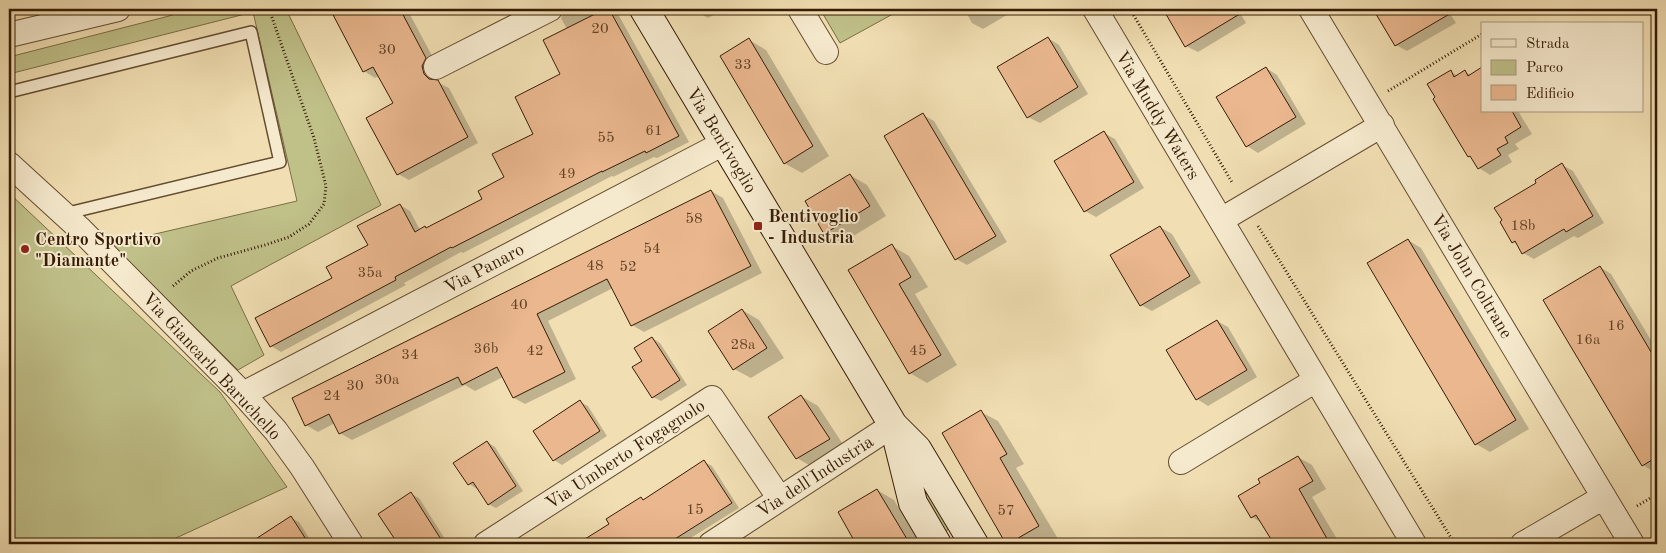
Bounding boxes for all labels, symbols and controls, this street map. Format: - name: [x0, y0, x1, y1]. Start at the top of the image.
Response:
- house number: 20: [591, 22, 609, 37]
- legend: [1481, 22, 1644, 112]
- text: Strada: [1526, 37, 1570, 52]
- house number: 30: [378, 43, 396, 58]
- street label: Via Muddy Waters: [1112, 48, 1203, 183]
- house number: 33: [734, 58, 752, 73]
- text: Parco: [1526, 61, 1563, 76]
- street label: Via Bentivoglio: [683, 85, 760, 196]
- text: Edificio: [1526, 87, 1574, 102]
- house number: 61: [645, 124, 663, 139]
- house number: 55: [597, 131, 615, 146]
- house number: 49: [558, 167, 576, 182]
- place label: Bentivoglio - Industria: [768, 208, 859, 247]
- street label: Via John Coltrane: [1427, 211, 1515, 342]
- house number: 58: [685, 212, 703, 227]
- house number: 18b: [1510, 219, 1536, 234]
- marker: Bentivoglio - Industria: [752, 220, 764, 232]
- place label: Centro Sportivo "Diamante": [35, 231, 161, 270]
- street label: Via Panaro: [442, 240, 527, 297]
- house number: 54: [643, 242, 661, 257]
- marker: Centro Sportivo "Diamante": [19, 243, 31, 255]
- house number: 48: [586, 259, 604, 274]
- house number: 52: [619, 260, 637, 275]
- house number: 35a: [358, 266, 383, 281]
- street label: Via Giancarlo Baruchello: [138, 290, 284, 444]
- house number: 40: [510, 298, 528, 313]
- house number: 16: [1607, 319, 1625, 334]
- house number: 16a: [1576, 333, 1601, 348]
- house number: 28a: [731, 338, 756, 353]
- house number: 36b: [473, 342, 499, 357]
- house number: 42: [526, 344, 544, 359]
- house number: 45: [909, 344, 927, 359]
- house number: 34: [401, 348, 419, 363]
- house number: 30a: [375, 373, 400, 388]
- house number: 30: [346, 379, 364, 394]
- house number: 24: [323, 389, 341, 404]
- street label: Via Umberto Fogagnolo: [543, 397, 708, 513]
- street label: Via dell'Industria: [754, 433, 877, 521]
- house number: 15: [686, 503, 704, 518]
- house number: 57: [997, 504, 1015, 519]

